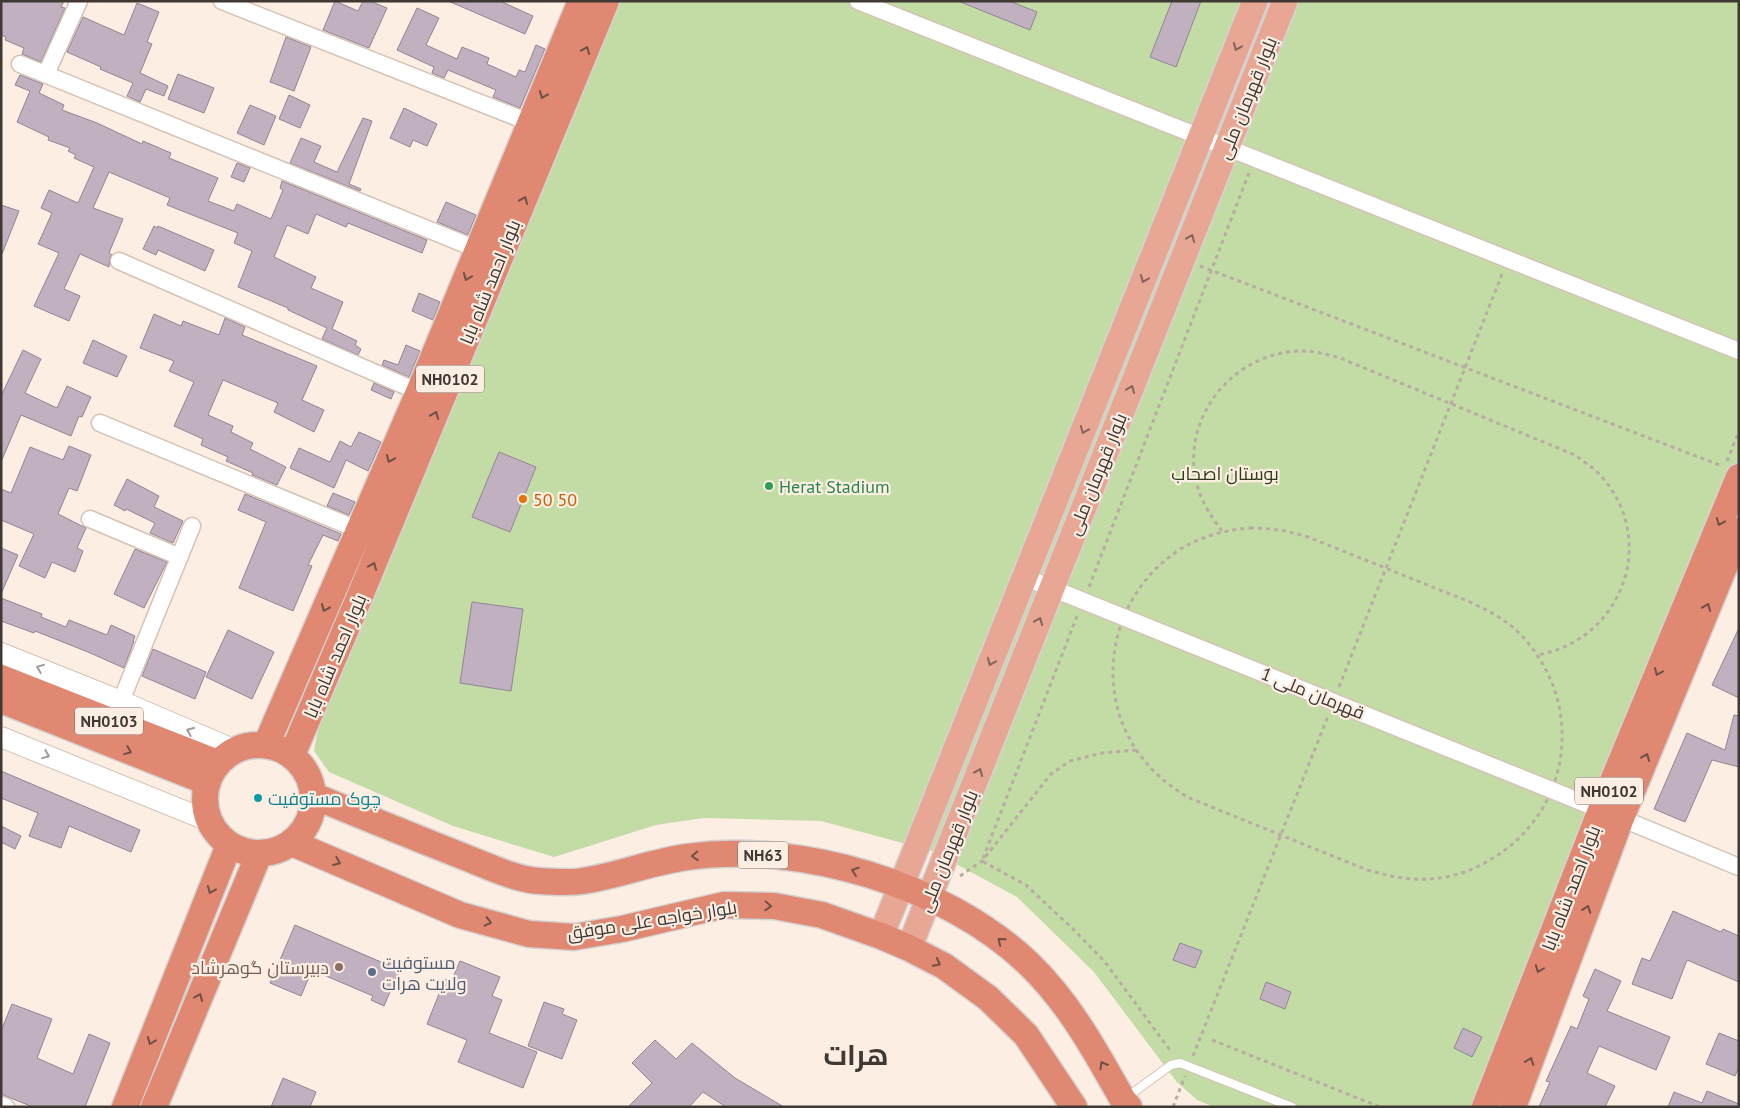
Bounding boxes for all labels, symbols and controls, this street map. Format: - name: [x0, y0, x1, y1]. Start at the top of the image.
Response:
- street label: بلوار قهرمان ملی: [1212, 33, 1282, 163]
- one-way arrow: [1232, 42, 1242, 50]
- one-way arrow: [579, 46, 590, 55]
- one-way arrow: [538, 90, 549, 99]
- one-way arrow: [518, 197, 528, 205]
- street label: بلوار احمد شاه بابا: [455, 216, 525, 348]
- one-way arrow: [1185, 234, 1195, 243]
- one-way arrow: [463, 273, 473, 281]
- one-way arrow: [1140, 274, 1150, 283]
- road number: NH0102: [416, 366, 484, 392]
- one-way arrow: [1125, 385, 1135, 394]
- street label: بلوار قهرمان ملی: [1062, 409, 1132, 539]
- one-way arrow: [429, 411, 439, 420]
- one-way arrow: [1079, 425, 1089, 433]
- one-way arrow: [386, 454, 397, 463]
- park label: بوستان اصحاب: [1171, 462, 1279, 485]
- place label: Herat Stadium: [779, 475, 890, 498]
- marker: Herat Stadium: [763, 480, 775, 492]
- place label: 50 50: [533, 488, 577, 511]
- marker: 50 50: [517, 493, 529, 505]
- one-way arrow: [1716, 517, 1727, 526]
- one-way arrow: [367, 562, 377, 570]
- street label: بلوار احمد شاه بابا: [299, 591, 371, 721]
- one-way arrow: [321, 603, 332, 612]
- one-way arrow: [1701, 603, 1712, 612]
- one-way arrow: [1033, 617, 1043, 626]
- one-way arrow: [987, 657, 997, 666]
- street label: قهرمان ملی 1: [1258, 662, 1368, 724]
- one-way arrow: [36, 664, 45, 675]
- one-way arrow: [1654, 667, 1665, 676]
- road number: NH0103: [75, 708, 143, 734]
- one-way arrow: [186, 726, 195, 737]
- one-way arrow: [123, 745, 132, 755]
- one-way arrow: [42, 750, 50, 760]
- one-way arrow: [1639, 753, 1650, 762]
- one-way arrow: [973, 768, 983, 777]
- road number: NH0102: [1575, 778, 1643, 804]
- street label: بلوار قهرمان ملی: [913, 786, 983, 916]
- place label: چوک مستوفیت: [268, 787, 381, 811]
- marker: چوک مستوفیت: [252, 792, 264, 804]
- street label: بلوار احمد شاه بابا: [1537, 822, 1605, 954]
- road number: NH63: [738, 842, 788, 868]
- one-way arrow: [690, 851, 698, 862]
- one-way arrow: [332, 856, 341, 867]
- one-way arrow: [852, 866, 860, 876]
- one-way arrow: [207, 885, 217, 894]
- street label: بلوار خواجه علی موفق: [566, 895, 739, 946]
- one-way arrow: [764, 900, 772, 911]
- one-way arrow: [1581, 905, 1591, 914]
- one-way arrow: [483, 917, 492, 927]
- one-way arrow: [998, 938, 1007, 946]
- place label: مستوفیت ولایت هرات: [382, 951, 467, 995]
- place label: دبیرستان گوهرشاد: [191, 956, 329, 979]
- one-way arrow: [932, 956, 941, 966]
- marker: دبیرستان گوهرشاد: [333, 961, 345, 973]
- one-way arrow: [1535, 964, 1545, 973]
- marker: مستوفیت ولایت هرات: [366, 966, 378, 978]
- one-way arrow: [193, 993, 204, 1002]
- one-way arrow: [147, 1036, 157, 1045]
- district label: هرات: [824, 1036, 888, 1073]
- one-way arrow: [1524, 1057, 1534, 1066]
- one-way arrow: [1100, 1062, 1110, 1071]

